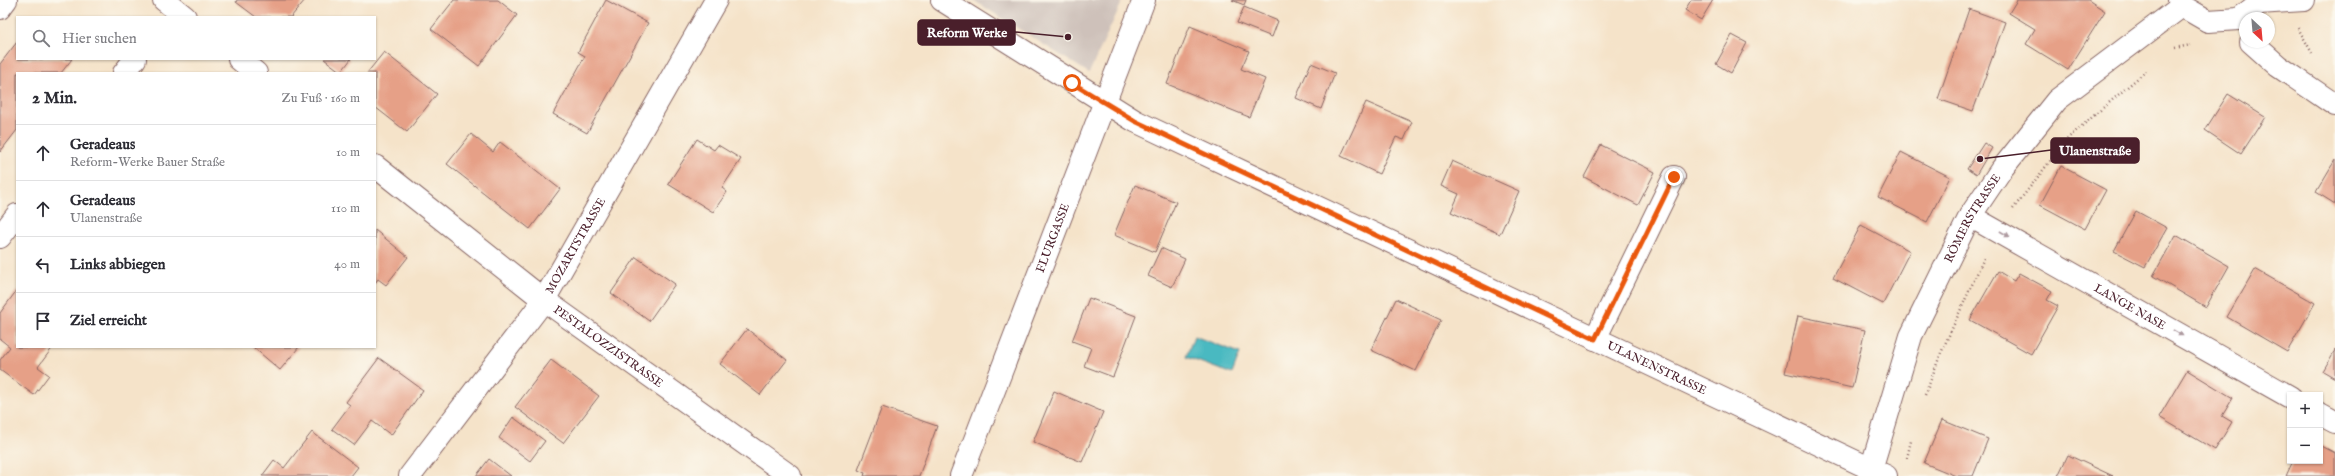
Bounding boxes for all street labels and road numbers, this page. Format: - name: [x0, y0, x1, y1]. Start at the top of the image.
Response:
- street label: RÖMERSTRASSE: [1941, 171, 2004, 265]
- street label: MOZARTSTRASSE: [542, 195, 609, 296]
- street label: FLURGASSE: [1033, 201, 1073, 275]
- street label: LANGE NASE: [2091, 281, 2168, 333]
- street label: PESTALOZZISTRASSE: [551, 302, 666, 391]
- street label: ULANENSTRASSE: [1604, 338, 1709, 398]

